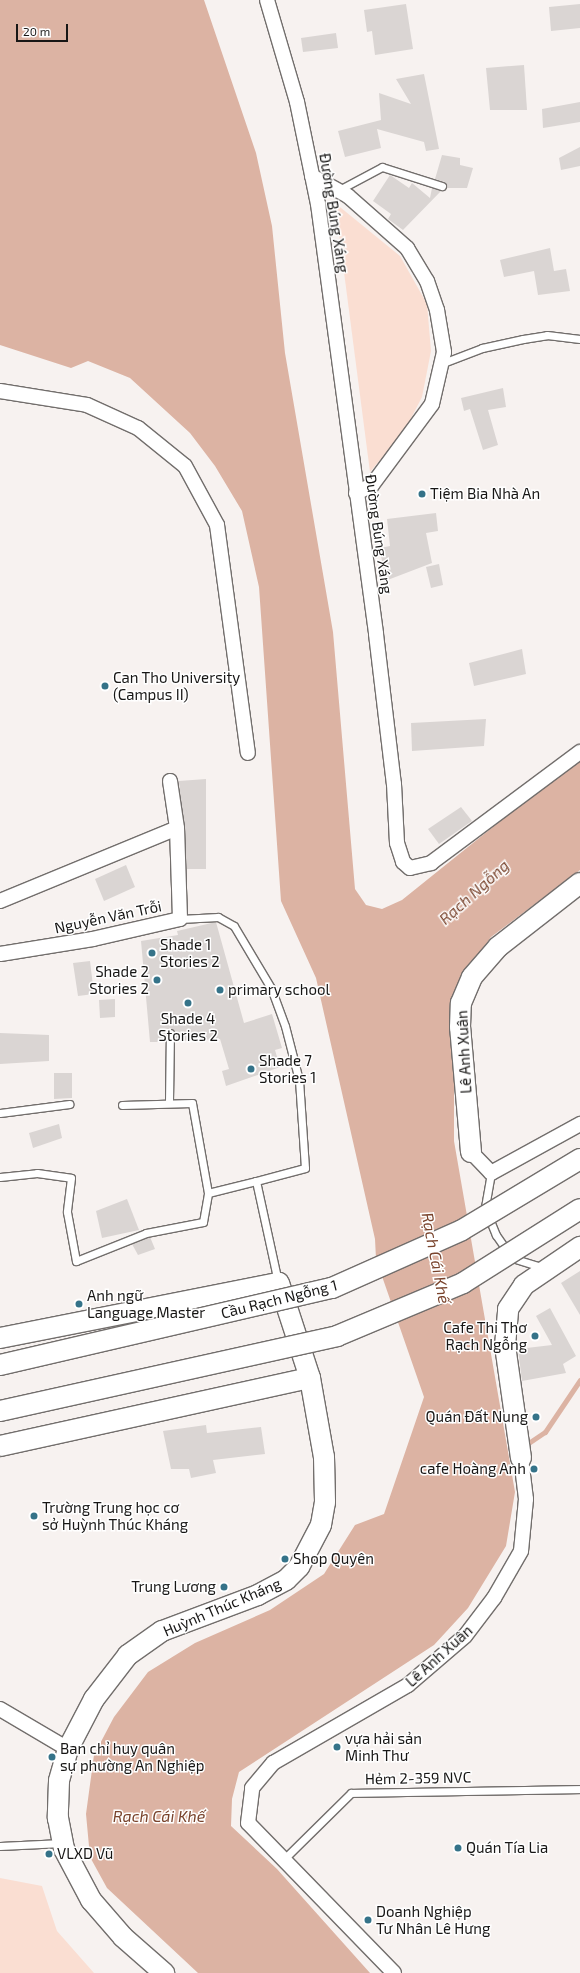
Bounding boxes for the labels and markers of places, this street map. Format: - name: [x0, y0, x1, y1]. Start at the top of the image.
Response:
- place label: Tiệm Bia Nhà An: [430, 485, 540, 503]
- marker: Tiệm Bia Nhà An: [417, 489, 427, 499]
- place label: Can Tho University (Campus II): [113, 668, 240, 703]
- marker: Can Tho University (Campus II): [100, 681, 110, 691]
- place label: Shade 1 Stories 2: [160, 935, 220, 970]
- marker: Shade 1 Stories 2: [147, 948, 157, 958]
- place label: Shade 2 Stories 2: [89, 962, 149, 997]
- marker: Shade 2 Stories 2: [152, 975, 162, 985]
- place label: primary school: [228, 981, 330, 999]
- marker: primary school: [215, 985, 225, 995]
- marker: Shade 4 Stories 2: [183, 998, 193, 1008]
- place label: Shade 4 Stories 2: [158, 1009, 218, 1044]
- place label: Shade 7 Stories 1: [259, 1051, 316, 1086]
- marker: Shade 7 Stories 1: [246, 1064, 256, 1074]
- place label: Anh ngữ Language Master: [87, 1286, 205, 1321]
- marker: Anh ngữ Language Master: [74, 1299, 84, 1309]
- place label: Cafe Thi Thơ Rạch Ngỗng: [443, 1318, 527, 1353]
- marker: Cafe Thi Thơ Rạch Ngỗng: [530, 1331, 540, 1341]
- place label: Quán Đất Nung: [426, 1408, 528, 1426]
- marker: Quán Đất Nung: [531, 1412, 541, 1422]
- place label: cafe Hoàng Anh: [419, 1460, 526, 1478]
- marker: cafe Hoàng Anh: [529, 1464, 539, 1474]
- place label: Trường Trung học cơ sở Huỳnh Thúc Kháng: [42, 1498, 189, 1533]
- marker: Trường Trung học cơ sở Huỳnh Thúc Kháng: [29, 1511, 39, 1521]
- place label: Shop Quyên: [293, 1550, 374, 1568]
- marker: Shop Quyên: [280, 1554, 290, 1564]
- place label: Trung Lương: [131, 1578, 216, 1596]
- marker: Trung Lương: [219, 1582, 229, 1592]
- place label: vựa hải sản Minh Thư: [345, 1729, 422, 1764]
- place label: Ban chỉ huy quân sự phường An Nghiệp: [60, 1739, 205, 1774]
- marker: vựa hải sản Minh Thư: [332, 1742, 342, 1752]
- marker: Ban chỉ huy quân sự phường An Nghiệp: [47, 1752, 57, 1762]
- place label: Quán Tía Lia: [466, 1839, 548, 1857]
- marker: Quán Tía Lia: [453, 1843, 463, 1853]
- place label: VLXD Vũ: [57, 1845, 114, 1863]
- marker: VLXD Vũ: [44, 1849, 54, 1859]
- place label: Doanh Nghiệp Tư Nhân Lê Hưng: [376, 1902, 490, 1937]
- marker: Doanh Nghiệp Tư Nhân Lê Hưng: [363, 1915, 373, 1925]

